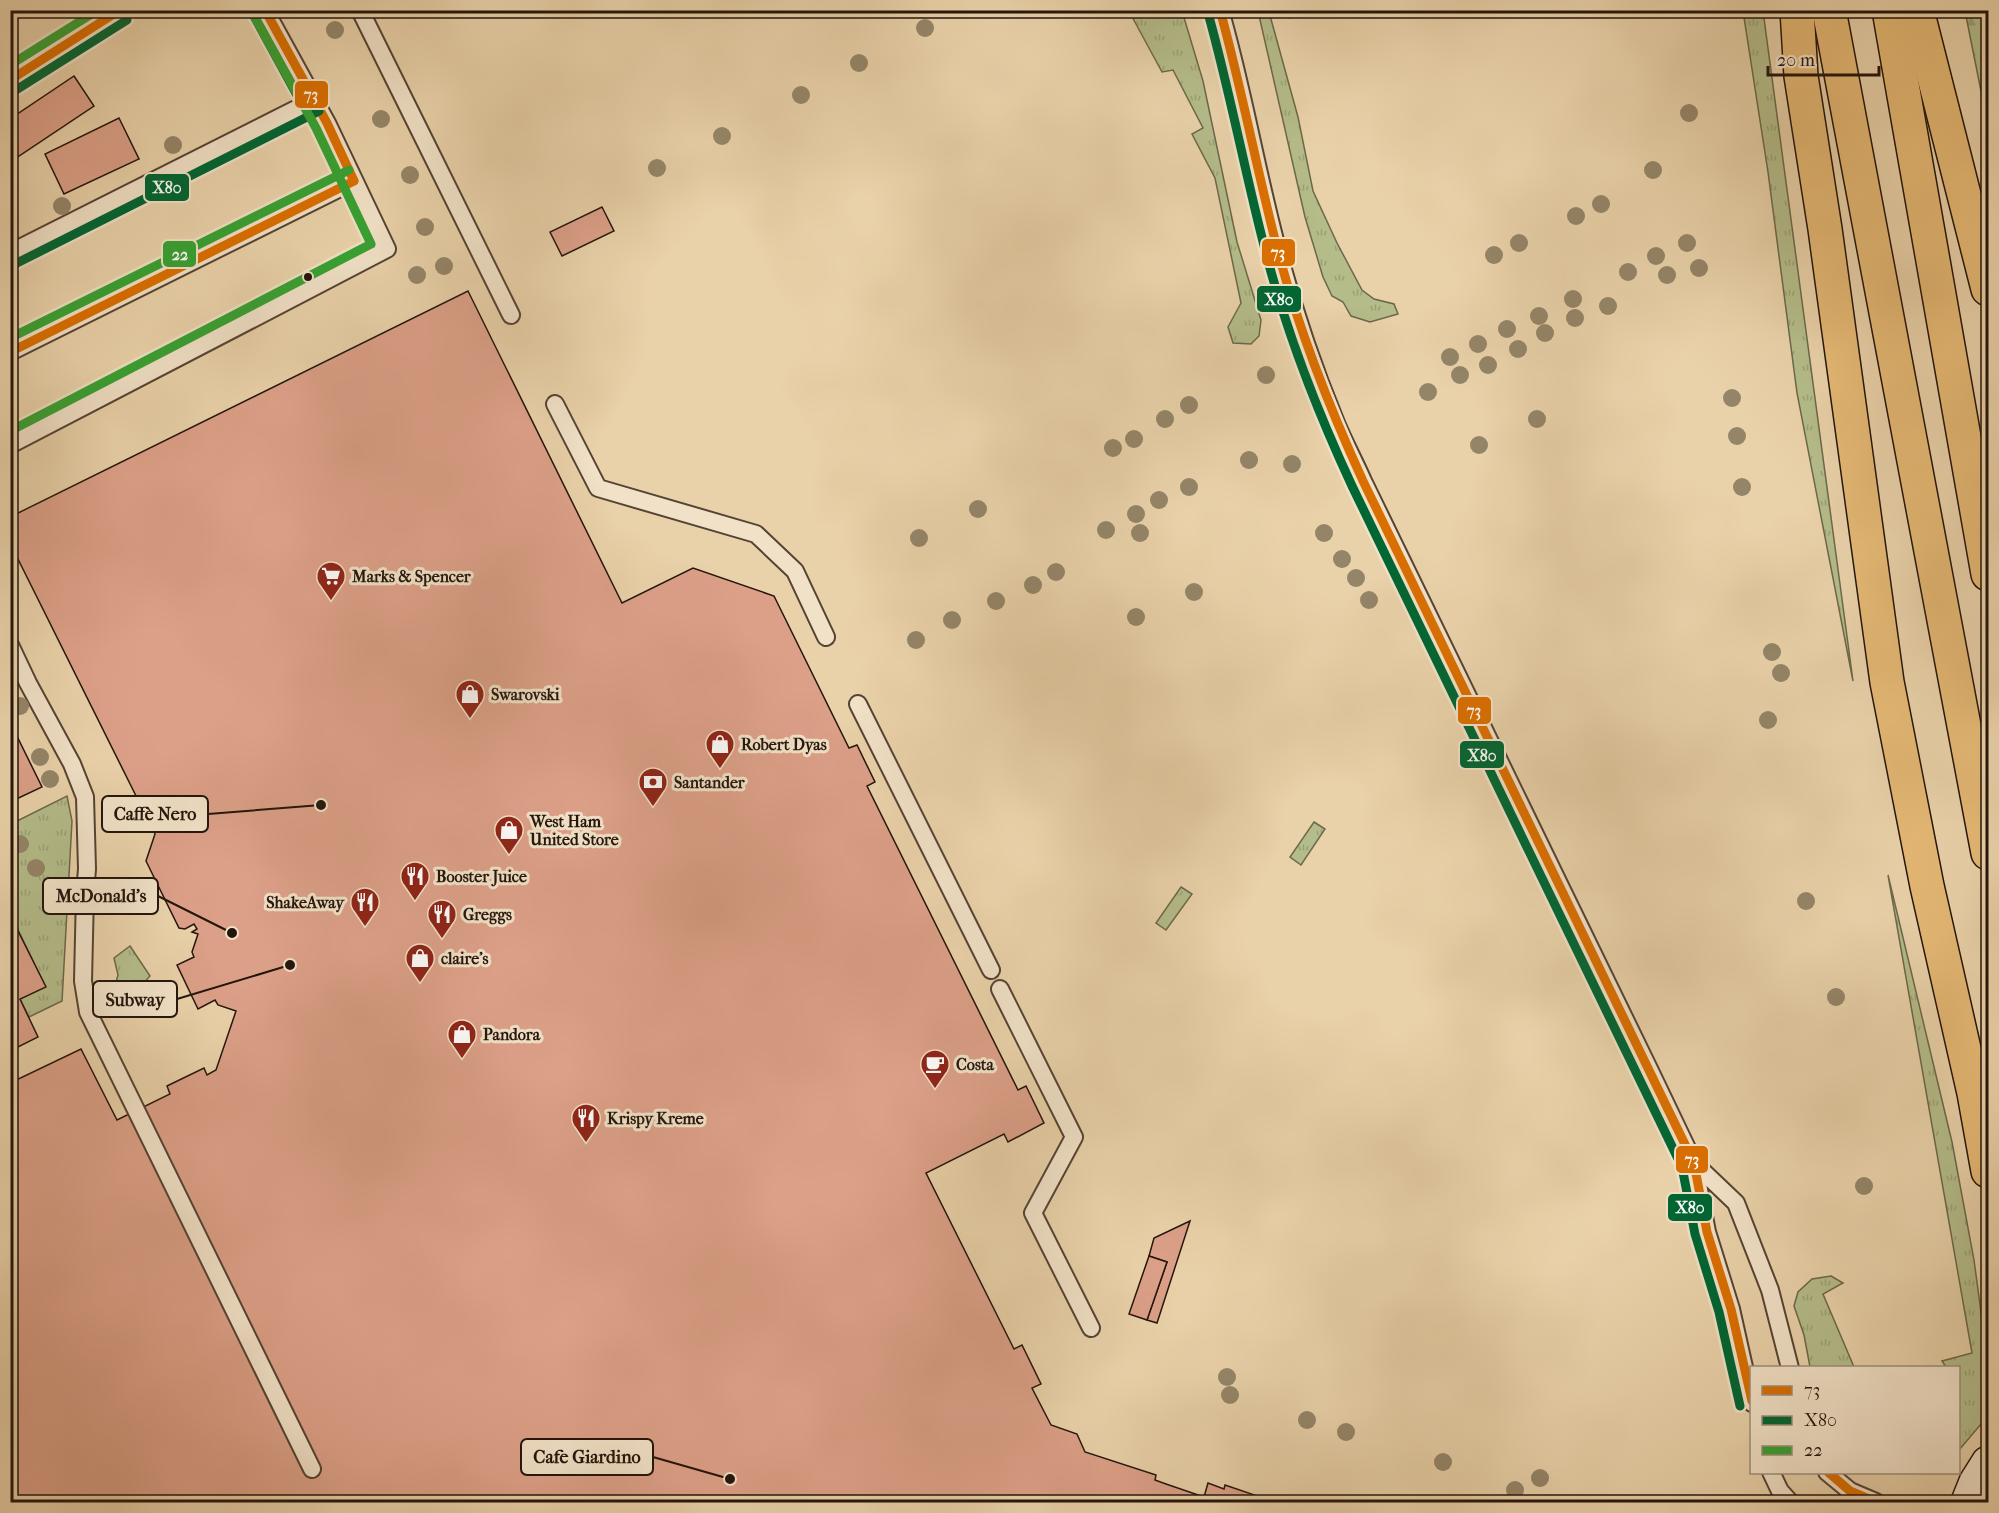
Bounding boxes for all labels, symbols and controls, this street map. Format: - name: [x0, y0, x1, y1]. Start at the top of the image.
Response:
- scale bar: [1768, 39, 1879, 77]
- text: 20 m: [1777, 50, 1815, 71]
- line badge: 73: [294, 80, 329, 109]
- text: 73: [303, 85, 318, 105]
- line badge: X80: [144, 173, 190, 202]
- text: X80: [151, 178, 182, 197]
- line badge: 73: [1261, 238, 1296, 267]
- line badge: 22: [162, 240, 197, 268]
- text: 73: [1270, 243, 1285, 263]
- text: 22: [172, 245, 188, 264]
- unlabelled marker: [302, 271, 314, 283]
- line badge: X80: [1256, 285, 1302, 313]
- text: X80: [1263, 290, 1294, 309]
- supermarket icon: Marks & Spencer: [315, 560, 347, 602]
- place label: Marks & Spencer: [351, 567, 472, 587]
- shop icon: Swarovski: [454, 678, 486, 720]
- place label: Swarovski: [491, 685, 560, 704]
- line badge: 73: [1457, 696, 1492, 725]
- text: 73: [1466, 701, 1481, 721]
- shop icon: Robert Dyas: [704, 728, 736, 770]
- place label: Robert Dyas: [741, 735, 827, 755]
- line badge: X80: [1459, 740, 1505, 769]
- text: X80: [1466, 746, 1497, 765]
- bank icon: Santander: [637, 766, 669, 808]
- place label: Santander: [674, 773, 746, 792]
- callout: Caffè Nero: [102, 796, 208, 832]
- text: Caffè Nero: [114, 804, 196, 825]
- place label: West Ham United Store: [529, 812, 619, 849]
- shop icon: West Ham United Store: [493, 814, 525, 856]
- restaurant icon: Booster Juice: [399, 860, 431, 902]
- place label: Booster Juice: [436, 867, 527, 887]
- callout: McDonald's: [43, 878, 158, 914]
- text: McDonald's: [55, 886, 147, 907]
- restaurant icon: ShakeAway: [349, 886, 381, 928]
- place label: ShakeAway: [266, 893, 345, 913]
- restaurant icon: Greggs: [426, 898, 458, 940]
- place label: Greggs: [463, 905, 512, 925]
- shop icon: claire's: [404, 942, 436, 984]
- place label: claire's: [441, 949, 488, 968]
- callout: Subway: [93, 981, 177, 1017]
- text: Subway: [105, 990, 166, 1011]
- shop icon: Pandora: [446, 1018, 478, 1060]
- place label: Pandora: [483, 1025, 541, 1044]
- cafe icon: Costa: [919, 1048, 951, 1090]
- place label: Costa: [956, 1055, 995, 1074]
- restaurant icon: Krispy Kreme: [570, 1102, 602, 1144]
- place label: Krispy Kreme: [607, 1109, 704, 1129]
- line badge: 73: [1675, 1145, 1709, 1174]
- text: 73: [1684, 1150, 1699, 1170]
- line badge: X80: [1667, 1193, 1713, 1222]
- text: X80: [1674, 1198, 1705, 1217]
- legend: [1750, 1366, 1960, 1474]
- text: 73: [1804, 1380, 1820, 1401]
- text: X80: [1804, 1410, 1837, 1431]
- callout: Cafe Giardino: [521, 1439, 653, 1475]
- text: 22: [1804, 1440, 1823, 1461]
- text: Cafe Giardino: [533, 1447, 641, 1468]

